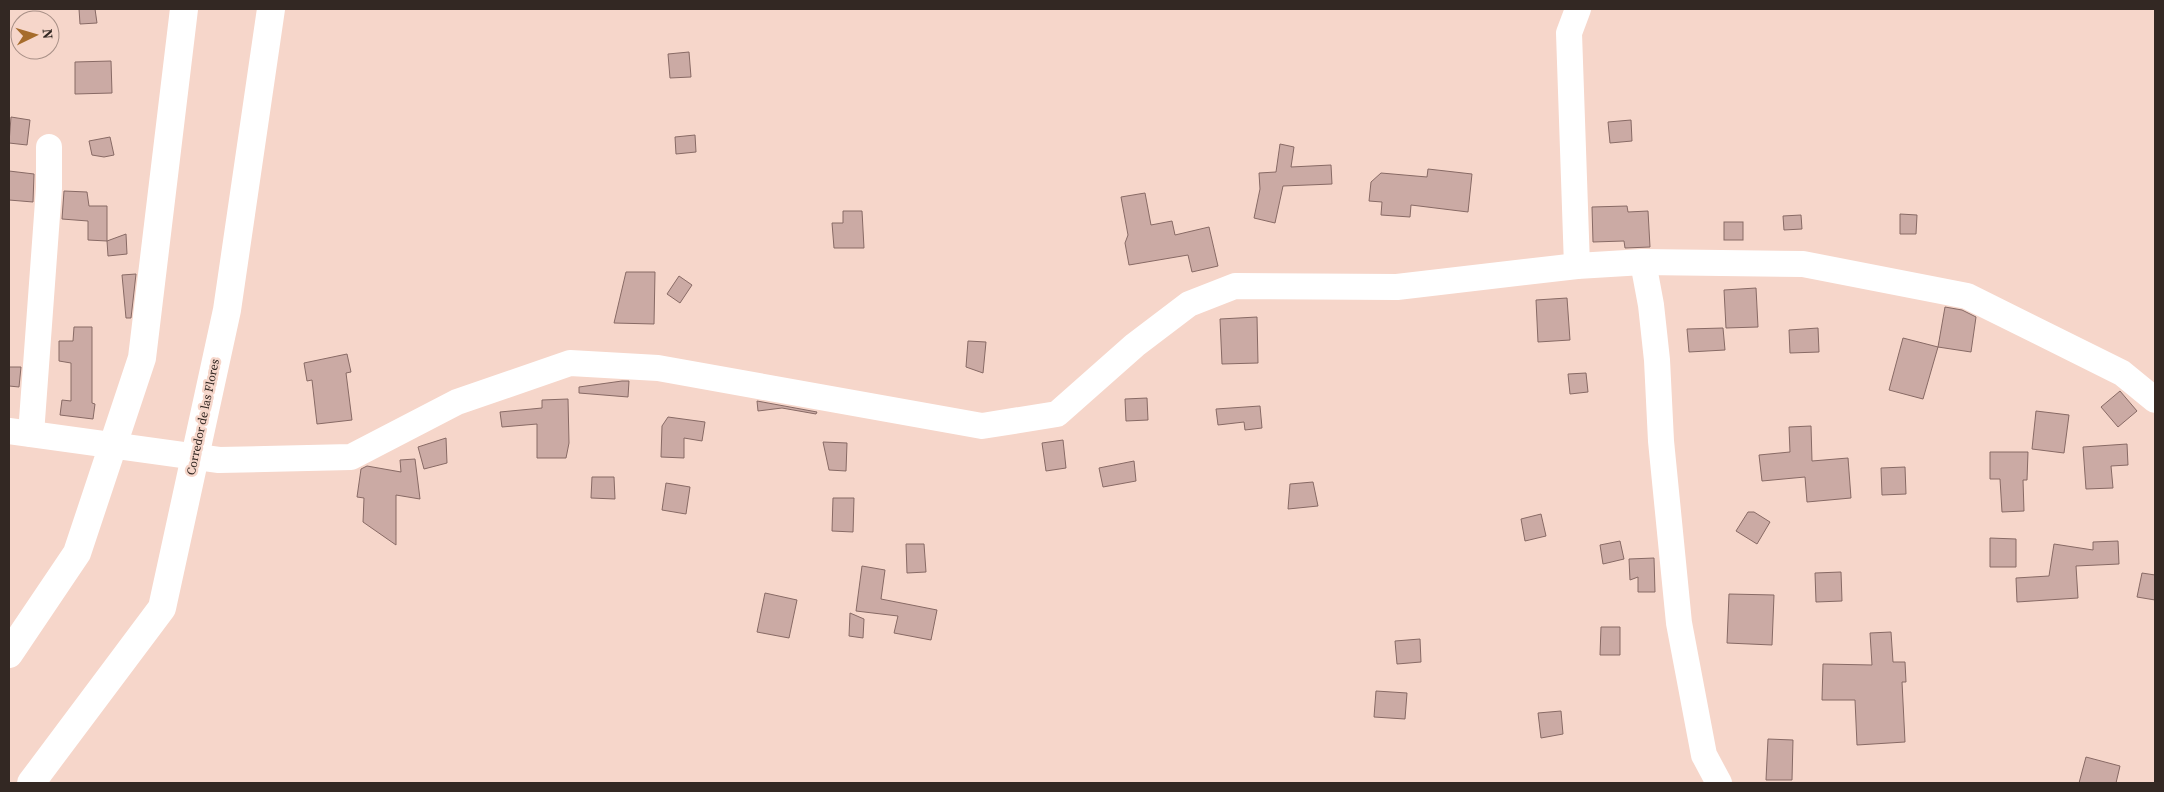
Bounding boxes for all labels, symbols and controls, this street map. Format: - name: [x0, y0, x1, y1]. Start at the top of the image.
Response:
- north arrow: [10, 10, 60, 60]
- text: N: [38, 28, 58, 40]
- street label: Corredor de las Flores: [183, 357, 223, 477]

